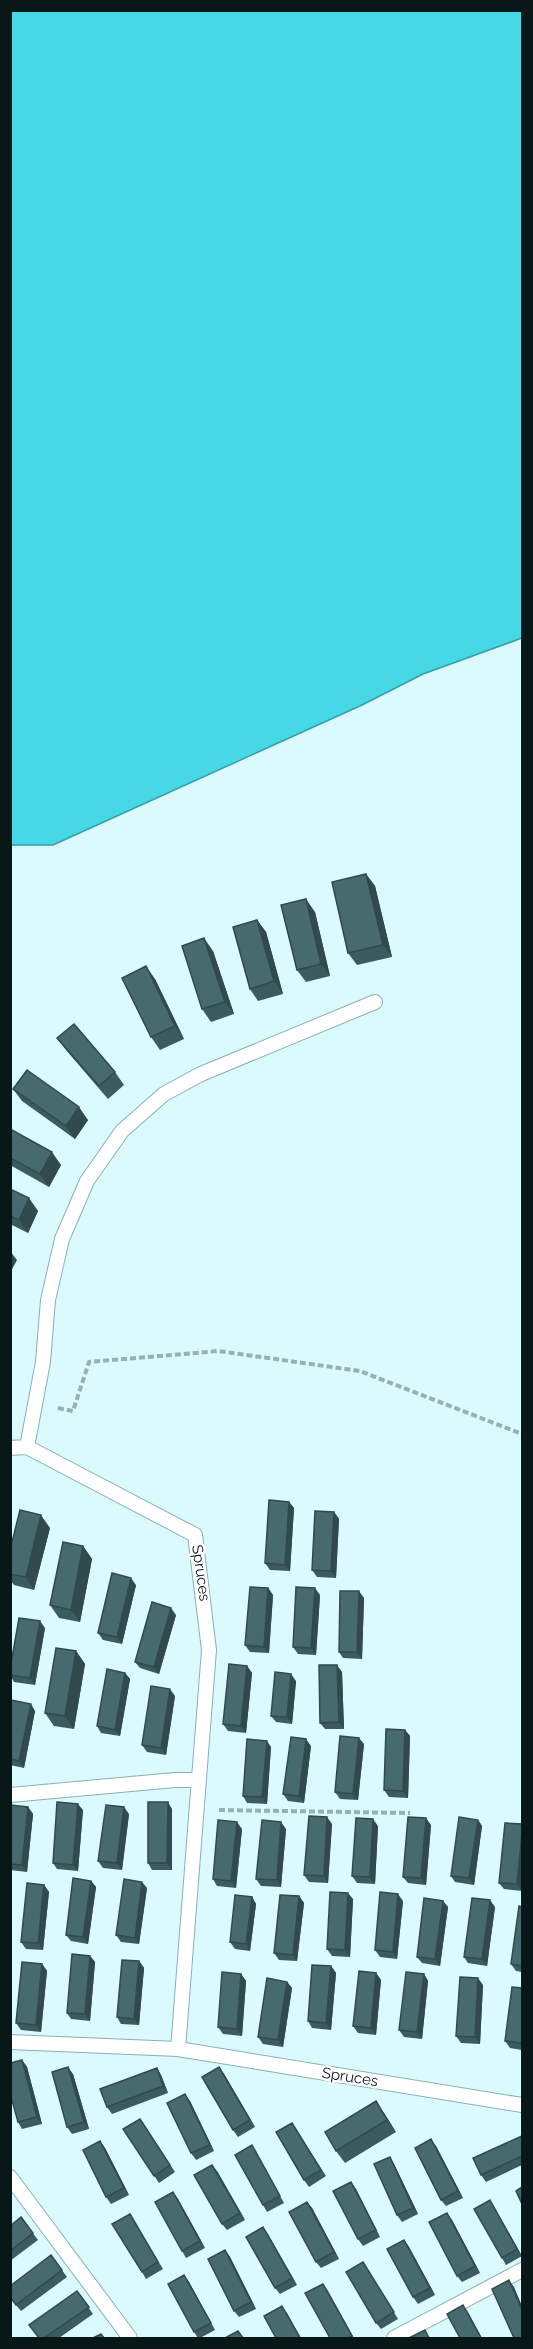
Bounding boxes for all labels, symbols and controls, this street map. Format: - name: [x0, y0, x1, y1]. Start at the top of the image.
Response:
- street label: Spruces: [188, 1544, 214, 1602]
- street label: Spruces: [321, 2064, 379, 2090]

